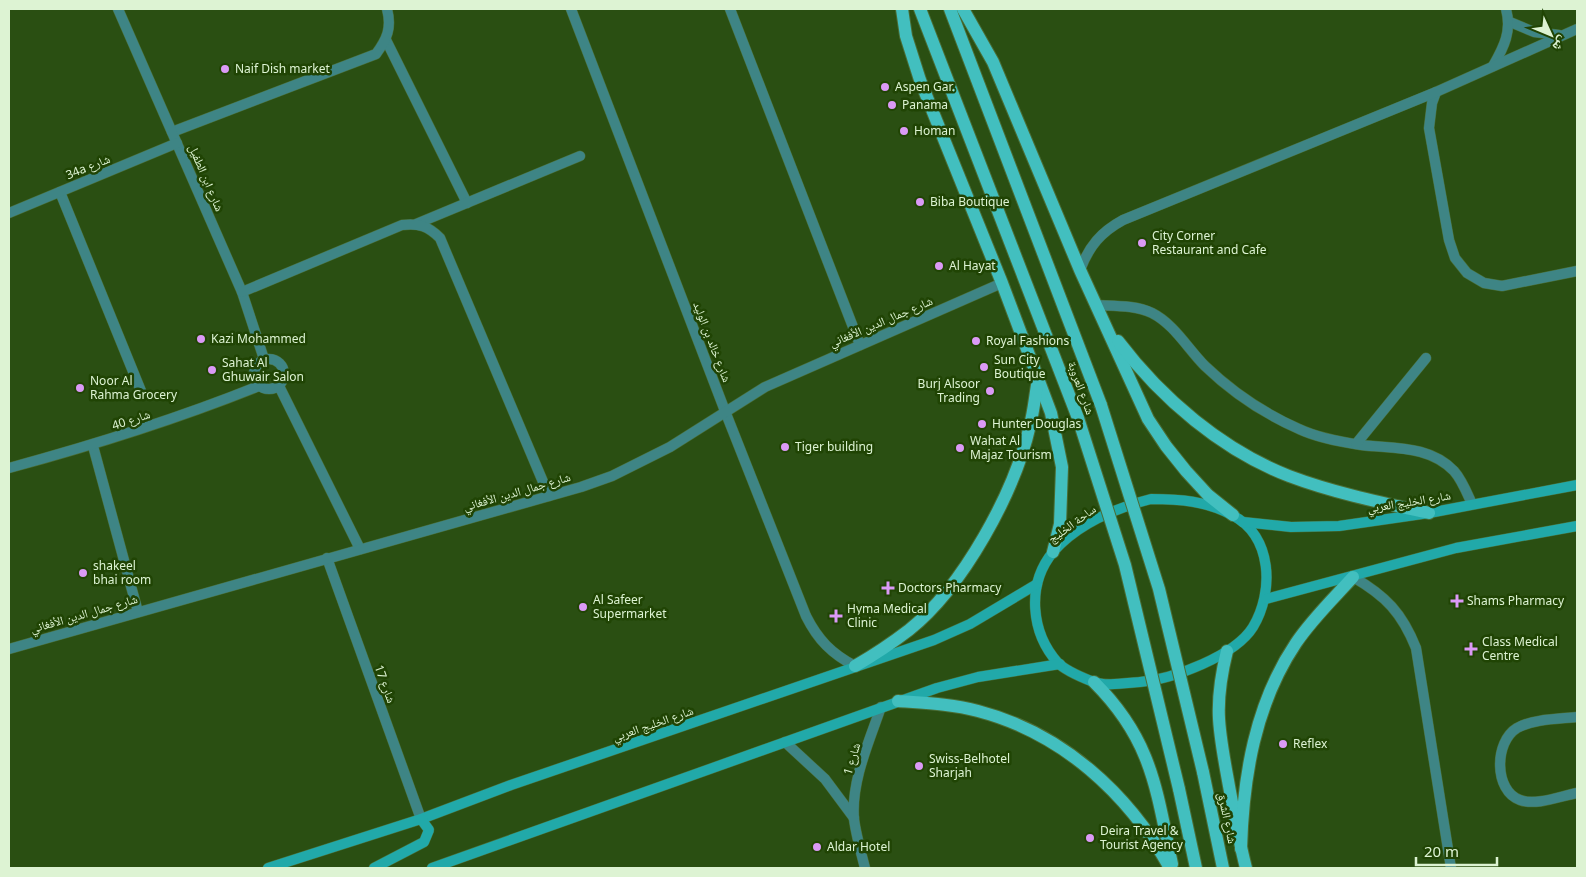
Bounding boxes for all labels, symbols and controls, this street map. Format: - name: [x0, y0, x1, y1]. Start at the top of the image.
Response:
- north arrow: [1526, 10, 1576, 60]
- text: ش: [1549, 32, 1573, 56]
- place label: Naif Dish market: [235, 60, 330, 77]
- marker: Naif Dish market: [219, 63, 231, 75]
- place label: Aspen Gar.: [895, 78, 955, 95]
- marker: Aspen Gar.: [879, 81, 891, 93]
- place label: Panama: [902, 96, 948, 113]
- marker: Panama: [886, 99, 898, 111]
- place label: Homan: [914, 122, 956, 139]
- marker: Homan: [898, 125, 910, 137]
- street label: شارع ابن الطفيل: [185, 142, 228, 214]
- street label: 34a شارع: [63, 150, 113, 183]
- place label: Biba Boutique: [930, 193, 1010, 210]
- marker: Biba Boutique: [914, 196, 926, 208]
- place label: City Corner Restaurant and Cafe: [1152, 227, 1267, 258]
- marker: City Corner Restaurant and Cafe: [1136, 237, 1148, 249]
- place label: Al Hayat: [949, 257, 996, 274]
- marker: Al Hayat: [933, 260, 945, 272]
- street label: شارع جمال الدين الأفغاني: [826, 292, 936, 353]
- street label: شارع خالد بن الوليد: [689, 299, 736, 385]
- place label: Kazi Mohammed: [211, 330, 306, 347]
- place label: Royal Fashions: [986, 332, 1069, 349]
- marker: Kazi Mohammed: [195, 333, 207, 345]
- marker: Royal Fashions: [970, 335, 982, 347]
- place label: Sun City Boutique: [994, 351, 1046, 382]
- place label: Sahat Al Ghuwair Salon: [222, 354, 304, 385]
- street label: شارع العروبة: [1064, 359, 1099, 417]
- marker: Sun City Boutique: [978, 361, 990, 373]
- marker: Sahat Al Ghuwair Salon: [206, 364, 218, 376]
- place label: Noor Al Rahma Grocery: [90, 372, 178, 403]
- place label: Burj Alsoor Trading: [918, 375, 980, 406]
- marker: Noor Al Rahma Grocery: [74, 382, 86, 394]
- marker: Burj Alsoor Trading: [984, 385, 996, 397]
- street label: شارع 40: [109, 405, 152, 434]
- place label: Hunter Douglas: [992, 415, 1082, 432]
- marker: Hunter Douglas: [976, 418, 988, 430]
- place label: Wahat Al Majaz Tourism: [970, 432, 1052, 463]
- place label: Tiger building: [795, 438, 873, 455]
- marker: Tiger building: [779, 441, 791, 453]
- marker: Wahat Al Majaz Tourism: [954, 442, 966, 454]
- street label: شارع جمال الدين الأفغاني: [461, 468, 573, 517]
- street label: شارع الخليج العربي: [1366, 486, 1452, 519]
- street label: ساحة الخليج: [1044, 500, 1099, 547]
- place label: shakeel bhai room: [93, 557, 151, 588]
- marker: shakeel bhai room: [77, 567, 89, 579]
- place label: Doctors Pharmacy: [898, 579, 1002, 596]
- marker: Doctors Pharmacy: [882, 582, 894, 594]
- street label: شارع جمال الدين الأفغاني: [28, 590, 140, 639]
- place label: Al Safeer Supermarket: [593, 591, 667, 622]
- place label: Shams Pharmacy: [1467, 592, 1565, 609]
- marker: Shams Pharmacy: [1451, 595, 1463, 607]
- place label: Hyma Medical Clinic: [847, 600, 927, 631]
- marker: Al Safeer Supermarket: [577, 601, 589, 613]
- marker: Hyma Medical Clinic: [829, 609, 843, 623]
- place label: Class Medical Centre: [1482, 633, 1558, 664]
- marker: Class Medical Centre: [1464, 642, 1478, 656]
- street label: شارع 17: [371, 662, 400, 705]
- street label: شارع الخليج العربي: [610, 702, 696, 747]
- place label: Reflex: [1293, 735, 1328, 752]
- marker: Reflex: [1277, 738, 1289, 750]
- street label: شارع 1: [839, 741, 864, 777]
- place label: Swiss-Belhotel Sharjah: [929, 750, 1010, 781]
- marker: Swiss-Belhotel Sharjah: [913, 760, 925, 772]
- street label: شارع الشرق: [1214, 791, 1241, 845]
- place label: Deira Travel & Tourist Agency: [1100, 822, 1184, 853]
- marker: Deira Travel & Tourist Agency: [1084, 832, 1096, 844]
- scale bar: [1416, 834, 1497, 866]
- place label: Aldar Hotel: [827, 838, 890, 855]
- marker: Aldar Hotel: [811, 841, 823, 853]
- text: 20 m: [1424, 841, 1459, 861]

